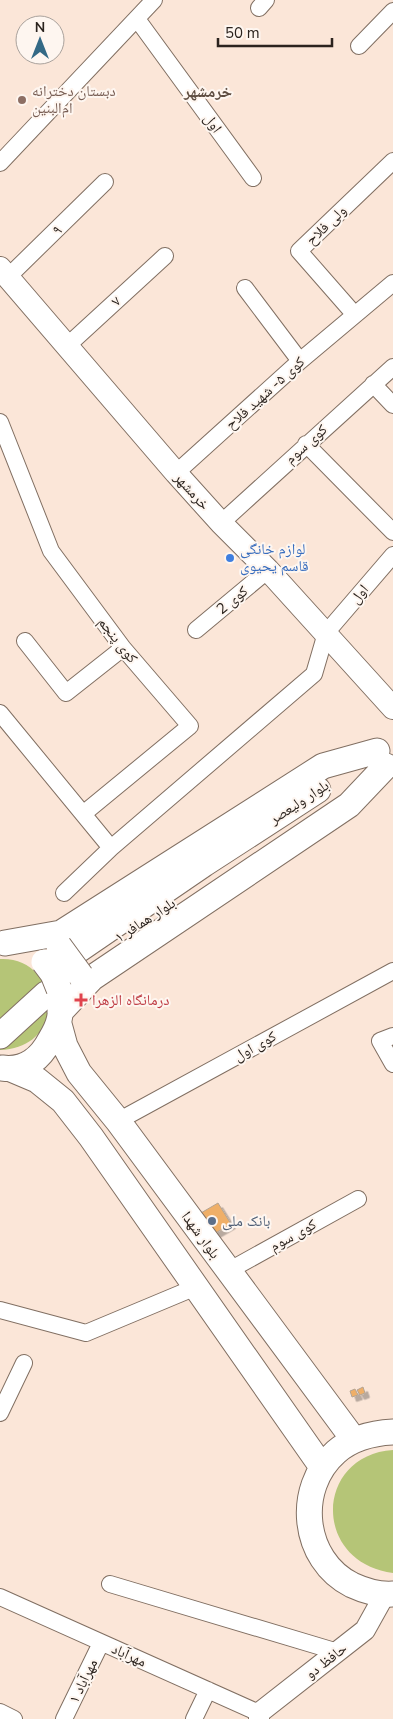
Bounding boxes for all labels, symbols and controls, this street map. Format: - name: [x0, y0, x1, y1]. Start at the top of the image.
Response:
- north arrow: [15, 15, 65, 65]
- scale bar: [218, 15, 332, 47]
- text: N: [35, 18, 45, 37]
- text: 50 m: [225, 23, 260, 43]
- place label: دبستان دخترانه ام‌البنین: [32, 81, 116, 118]
- district label: خرمشهر: [183, 81, 232, 103]
- marker: دبستان دخترانه ام‌البنین: [16, 94, 28, 106]
- street label: اول: [199, 109, 227, 137]
- street label: ولی فلاح: [301, 201, 351, 249]
- street label: ۹: [48, 220, 67, 240]
- street label: ۷: [107, 291, 125, 311]
- street label: کوی ۵- شهید فلاح: [221, 352, 309, 434]
- street label: کوی سوم: [281, 420, 331, 468]
- street label: خرمشهر: [169, 467, 215, 514]
- place label: لوازم خانگی قاسم یحیوی: [240, 539, 309, 576]
- marker: لوازم خانگی قاسم یحیوی: [224, 552, 236, 564]
- street label: اول: [345, 580, 373, 608]
- street label: کوی 2: [212, 581, 252, 619]
- street label: کوی پنجم: [94, 613, 142, 667]
- street label: بلوار ولیعصر: [264, 775, 333, 829]
- street label: بلوار همافر ۱: [111, 893, 179, 947]
- place label: درمانگاه الزهرا: [92, 990, 169, 1010]
- marker: درمانگاه الزهرا: [74, 993, 88, 1007]
- street label: کوی اول: [230, 1026, 280, 1066]
- street label: بلوار شهدا: [177, 1207, 225, 1263]
- place label: بانک ملی: [222, 1211, 270, 1231]
- street label: کوی سوم: [266, 1214, 320, 1256]
- marker: بانک ملی: [206, 1215, 218, 1227]
- street label: مهرآباد: [108, 1638, 150, 1672]
- street label: حافظ دو: [301, 1638, 352, 1684]
- street label: مهرآباد ۱: [64, 1655, 102, 1706]

